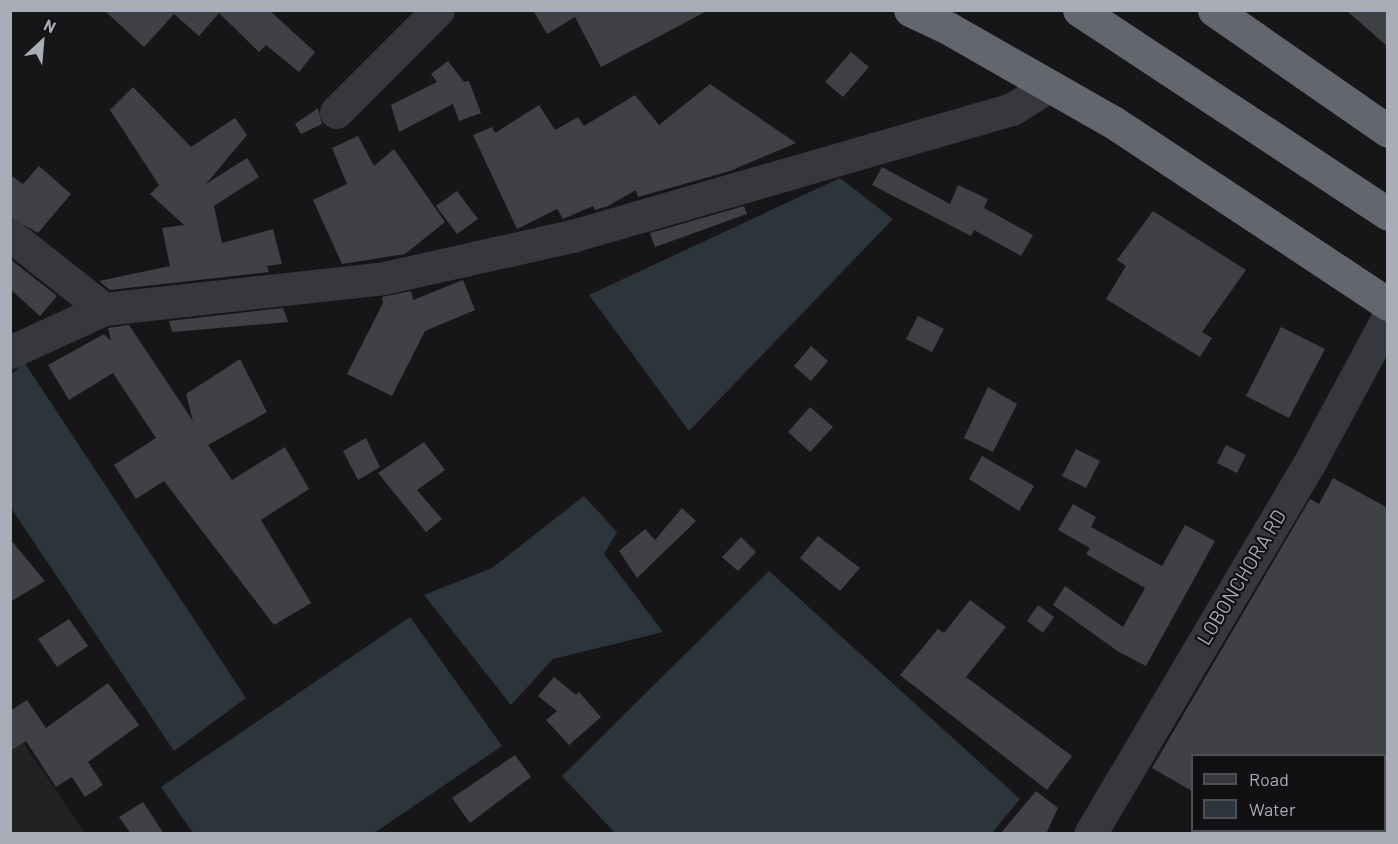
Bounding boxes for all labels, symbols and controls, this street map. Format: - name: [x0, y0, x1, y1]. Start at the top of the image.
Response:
- north arrow: [12, 12, 72, 72]
- text: N: [41, 14, 59, 36]
- street label: LOBONCHORA RD: [1191, 505, 1291, 649]
- legend: [1191, 754, 1386, 832]
- text: Road: [1249, 768, 1289, 790]
- text: Water: [1249, 798, 1296, 820]

